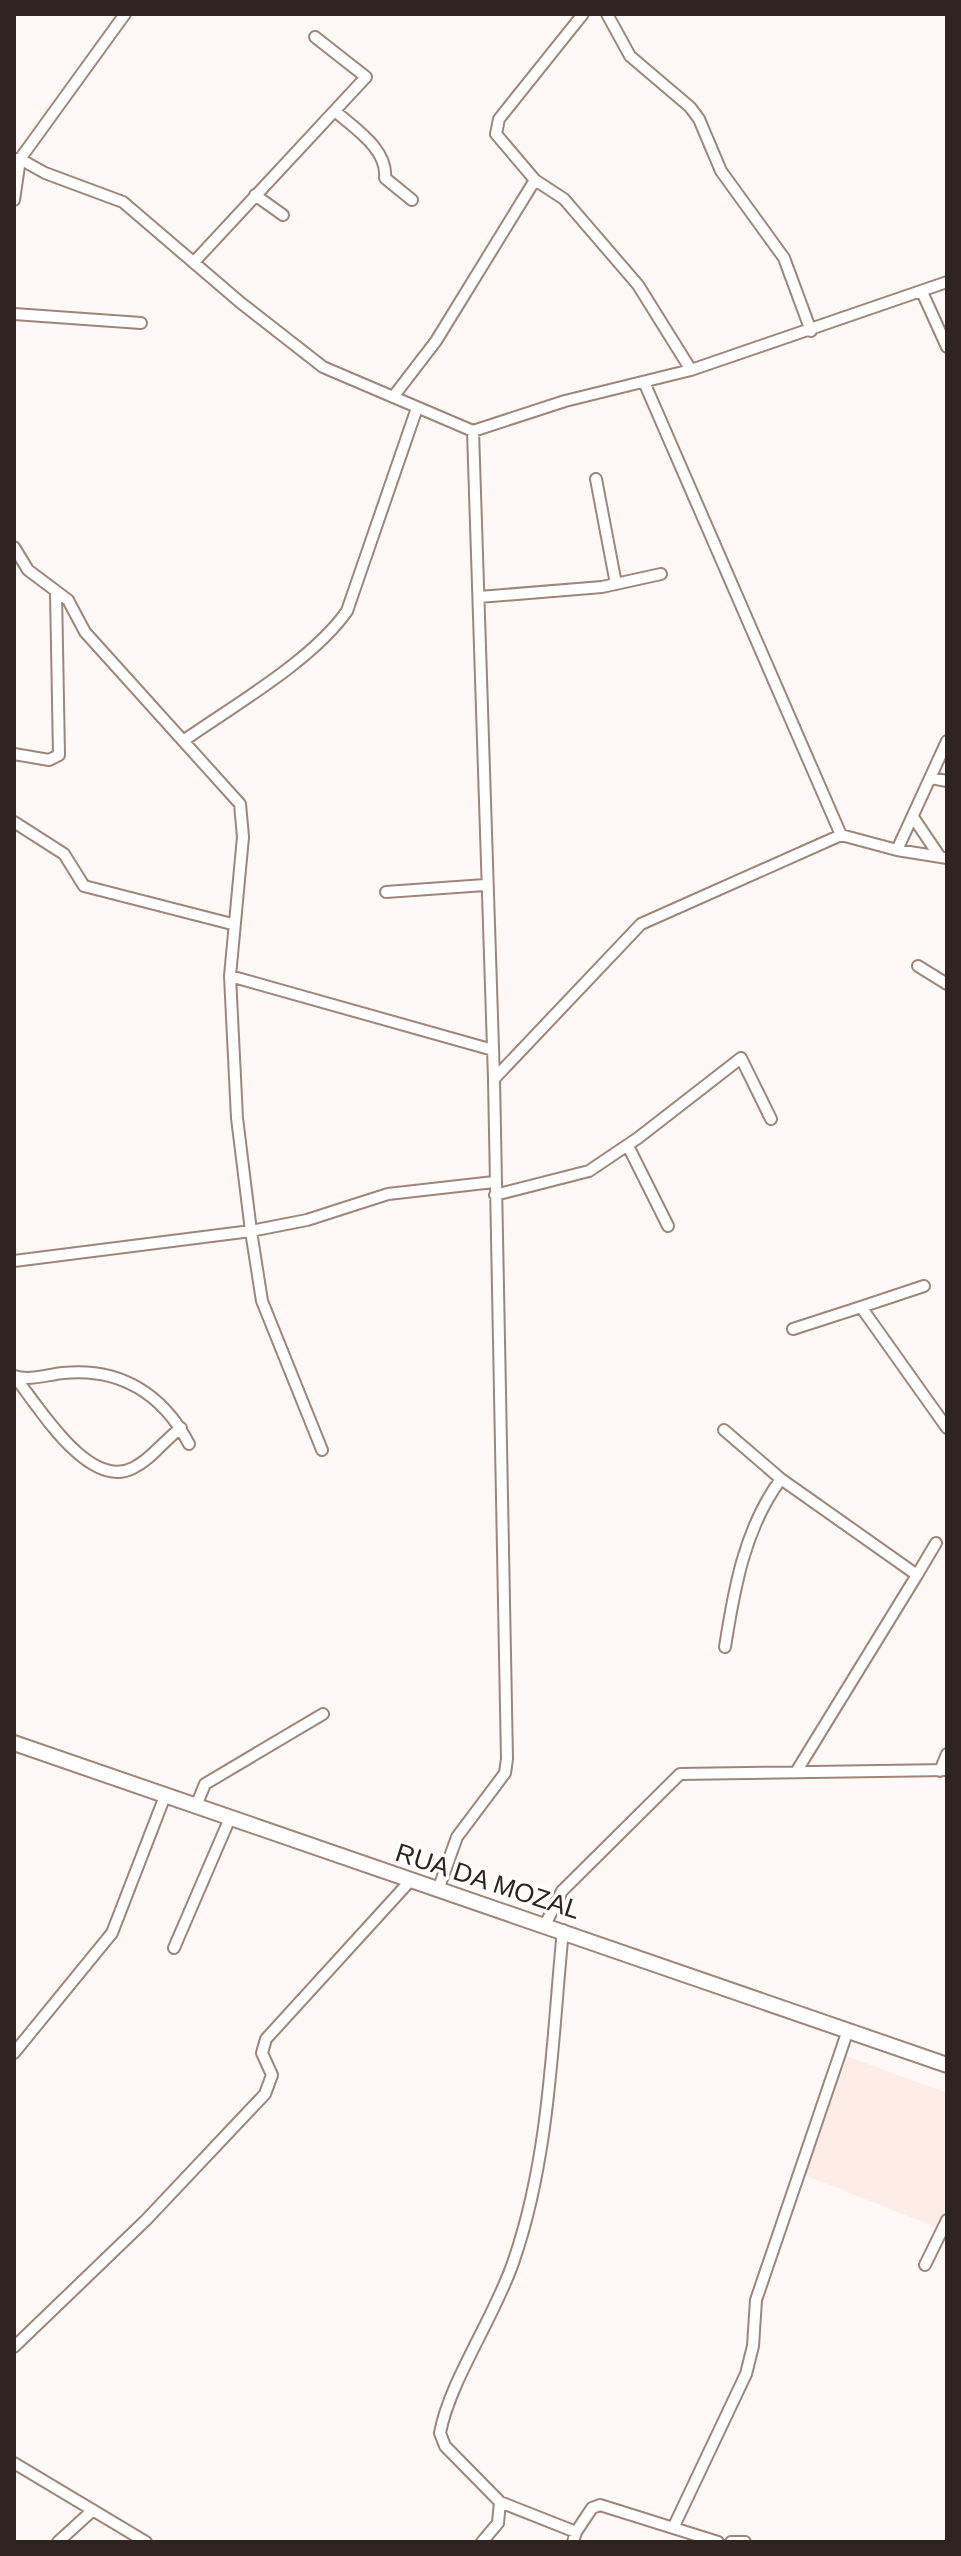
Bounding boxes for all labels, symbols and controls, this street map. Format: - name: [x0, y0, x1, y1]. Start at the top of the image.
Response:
- street label: RUA DA MOZAL: [392, 1837, 584, 1925]

